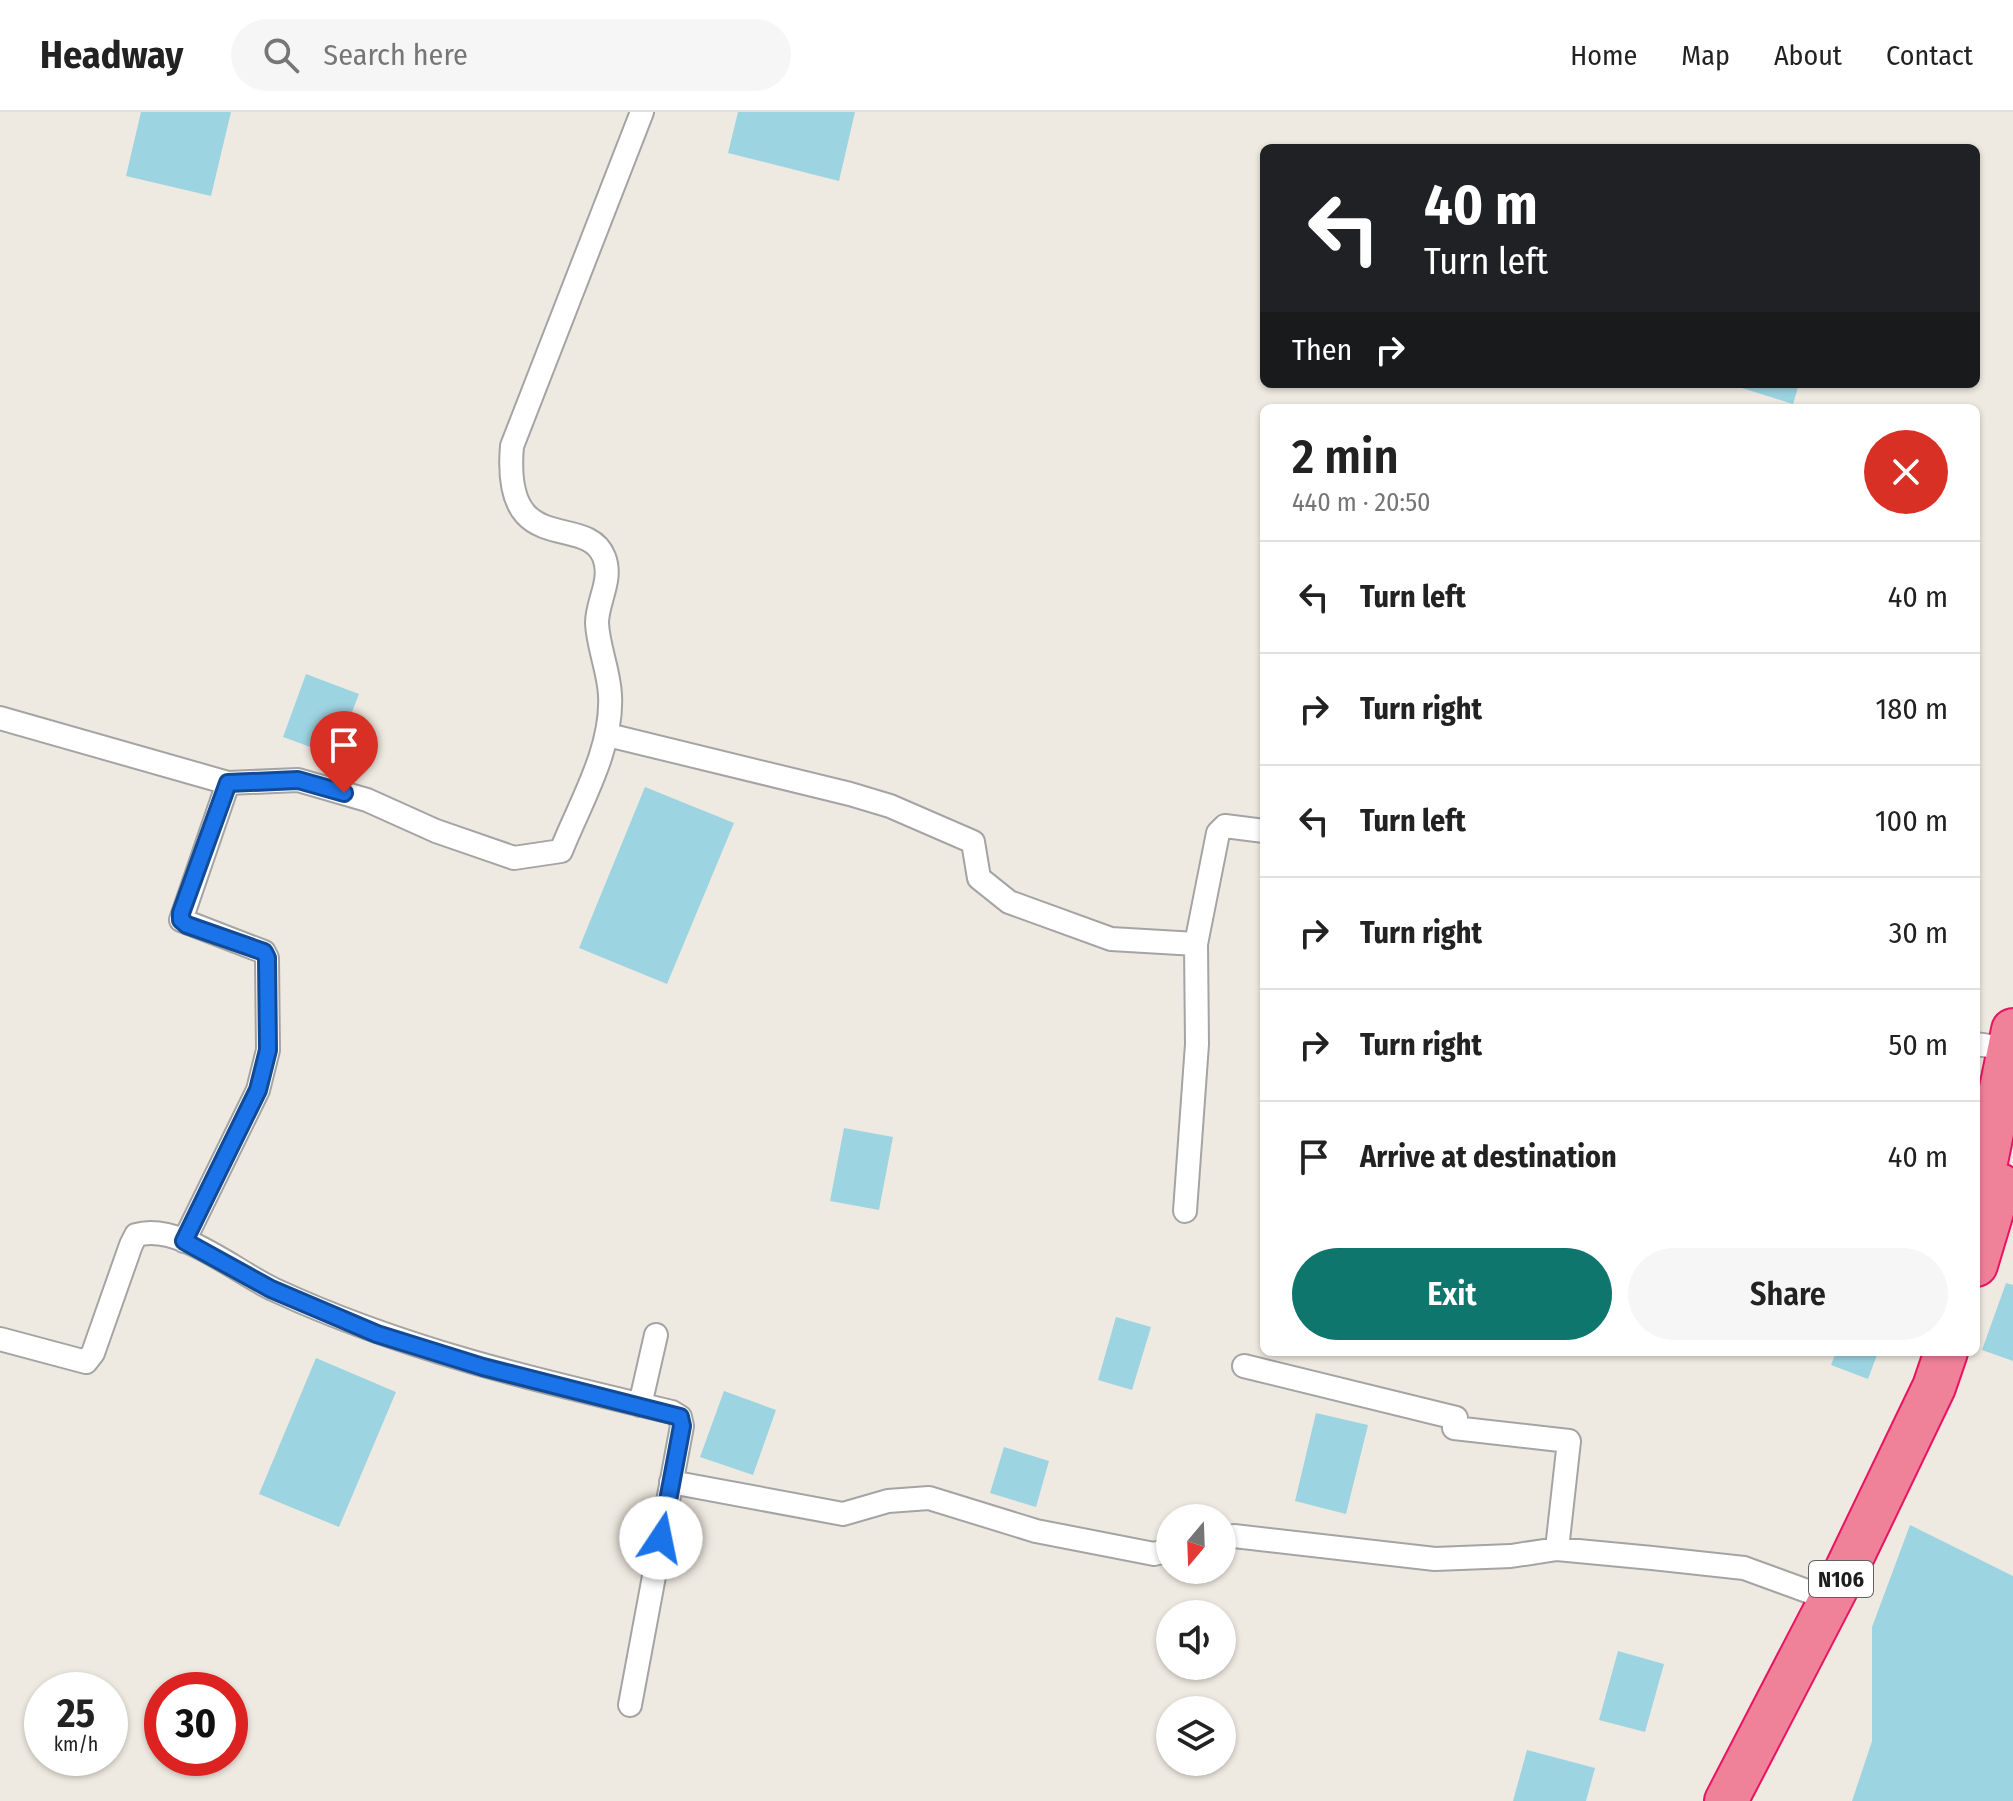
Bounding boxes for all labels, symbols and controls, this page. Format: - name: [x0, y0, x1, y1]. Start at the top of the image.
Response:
- search box: [231, 19, 791, 91]
- text: Headway: [40, 32, 183, 78]
- icon: search: [259, 33, 303, 77]
- text: Search here: [323, 37, 468, 73]
- text: Home: [1570, 39, 1637, 72]
- text: Map: [1681, 39, 1730, 72]
- text: About: [1774, 39, 1842, 72]
- text: Contact: [1886, 39, 1973, 72]
- text: 40 m: [1424, 172, 1538, 239]
- icon: left: [1292, 176, 1396, 280]
- text: Turn left: [1424, 240, 1548, 284]
- icon: right: [1368, 328, 1412, 372]
- text: Then: [1292, 332, 1352, 368]
- text: 2 min: [1292, 428, 1399, 486]
- button: close: [1864, 430, 1948, 514]
- text: 440 m · 20:50: [1292, 487, 1431, 518]
- icon: left: [1292, 575, 1336, 619]
- text: Turn left: [1360, 579, 1466, 615]
- text: 40 m: [1888, 579, 1948, 615]
- icon: right: [1292, 687, 1336, 731]
- text: Turn right: [1360, 691, 1482, 727]
- text: 180 m: [1876, 691, 1948, 727]
- pin: [310, 711, 378, 793]
- icon: arrive: [322, 723, 366, 767]
- icon: left: [1292, 799, 1336, 843]
- text: Turn left: [1360, 803, 1466, 839]
- text: 100 m: [1875, 803, 1948, 839]
- icon: right: [1292, 911, 1336, 955]
- text: Turn right: [1360, 915, 1482, 951]
- text: 30 m: [1889, 915, 1948, 951]
- icon: right: [1292, 1023, 1336, 1067]
- text: Turn right: [1360, 1027, 1482, 1063]
- text: 50 m: [1888, 1027, 1948, 1063]
- icon: arrive: [1292, 1135, 1336, 1179]
- text: Arrive at destination: [1360, 1139, 1617, 1175]
- text: 40 m: [1888, 1139, 1948, 1175]
- button: Exit: [1292, 1248, 1612, 1340]
- button: Share: [1628, 1248, 1948, 1340]
- position arrow: [619, 1496, 703, 1580]
- north arrow: [1156, 1504, 1236, 1584]
- map controls: [1156, 1504, 1236, 1776]
- road number: N106: [1809, 1561, 1873, 1597]
- button: sound: [1156, 1600, 1236, 1680]
- speed limit sign: 30: [144, 1672, 248, 1776]
- text: 25: [57, 1690, 95, 1738]
- button: layers: [1156, 1696, 1236, 1776]
- text: km/h: [54, 1732, 98, 1756]

